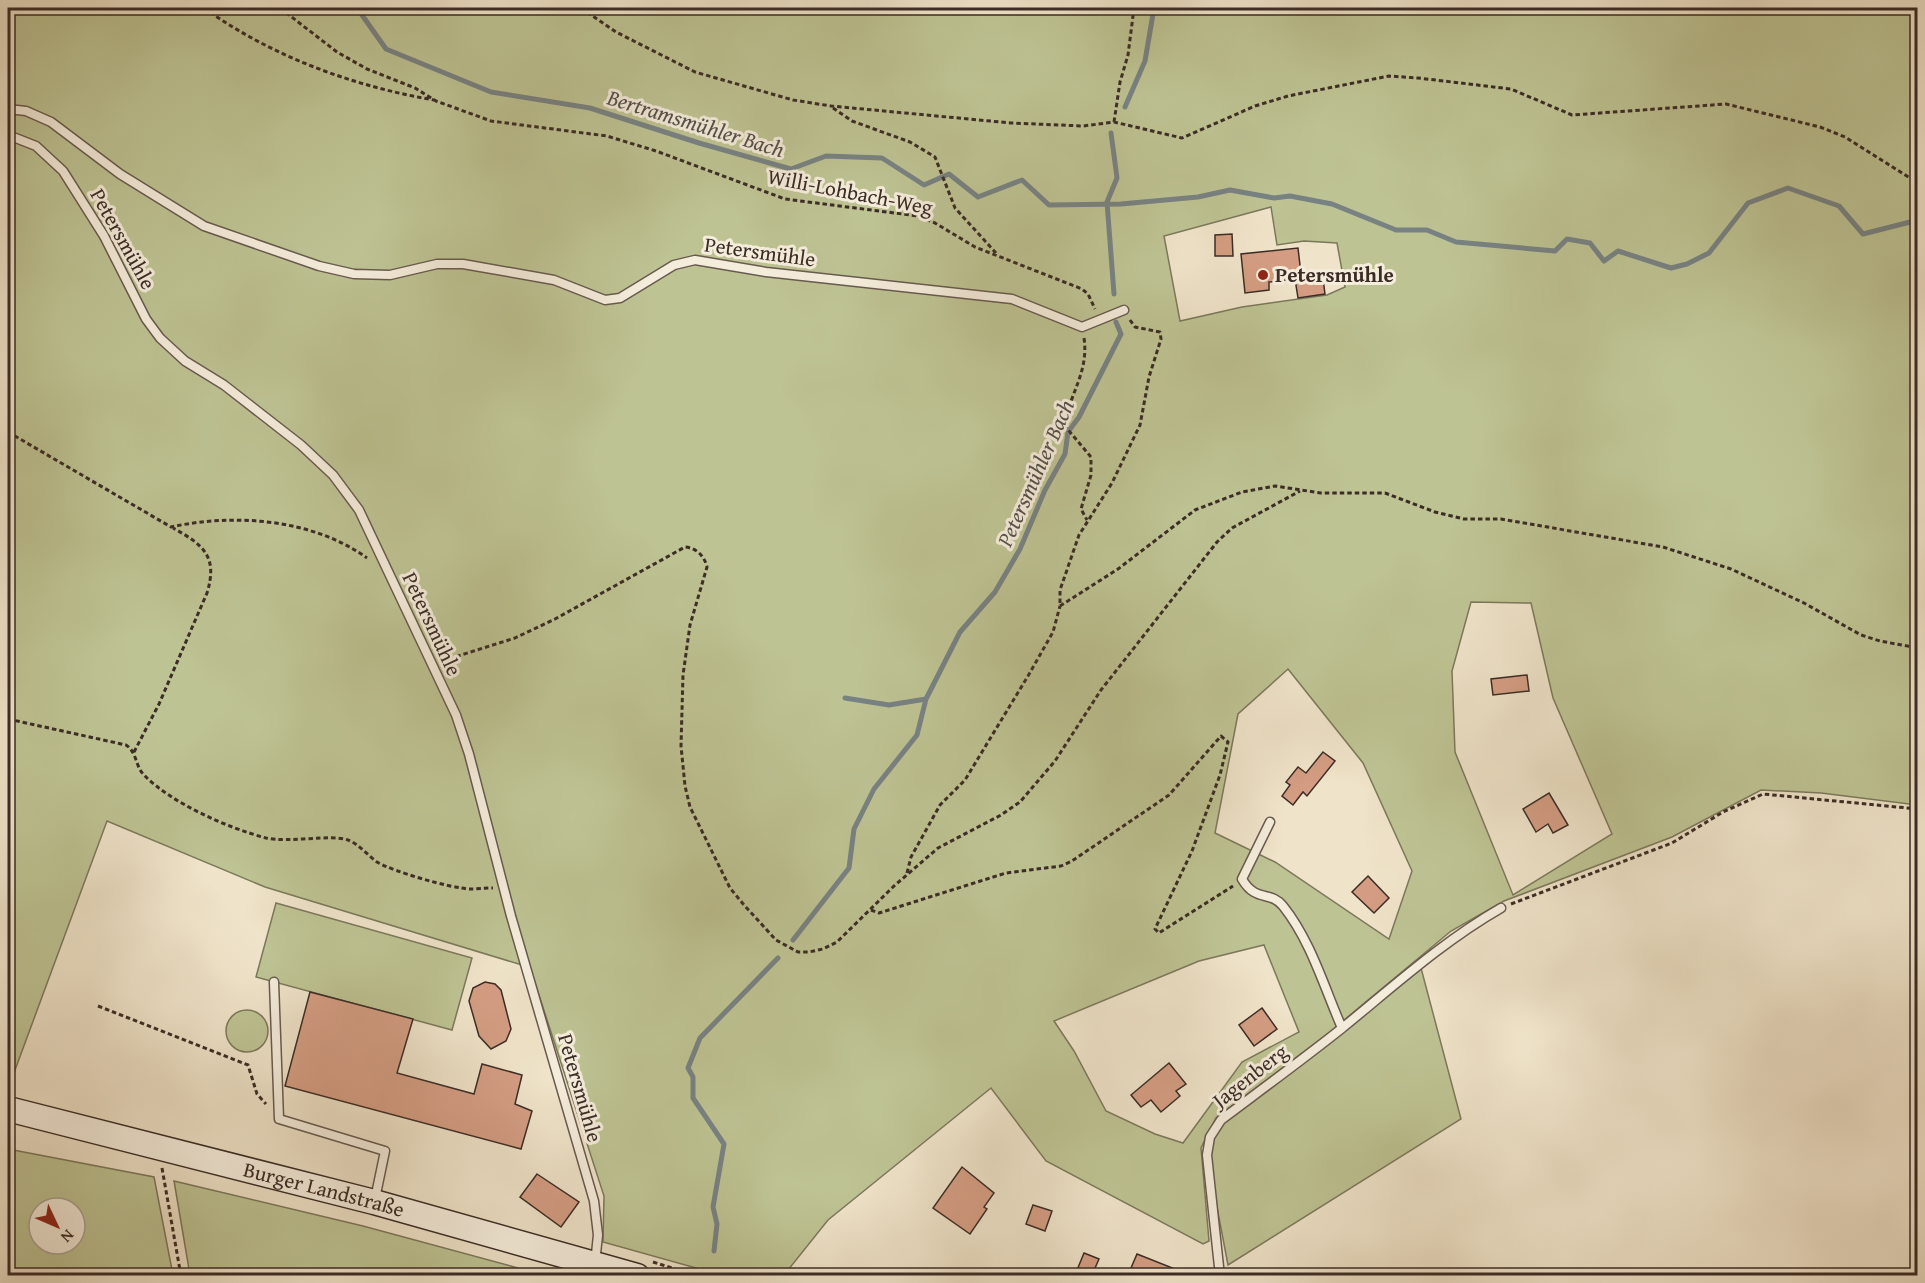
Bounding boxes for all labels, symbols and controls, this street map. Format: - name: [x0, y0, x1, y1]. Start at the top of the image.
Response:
- water label: Bertramsmühler Bach: [603, 81, 788, 165]
- street label: Willi-Lohbach-Weg: [765, 160, 936, 223]
- street label: Petersmühle: [83, 182, 164, 295]
- street label: Petersmühle: [703, 228, 818, 275]
- place label: Petersmühle: [1275, 259, 1394, 290]
- marker: Petersmühle: [1256, 268, 1270, 282]
- water label: Petersmühler Bach: [988, 394, 1082, 553]
- street label: Petersmühle: [395, 567, 470, 681]
- street label: Petersmühle: [550, 1030, 611, 1146]
- street label: Jagenberg: [1203, 1036, 1295, 1117]
- street label: Burger Landstraße: [240, 1153, 408, 1225]
- north arrow: [27, 1196, 87, 1256]
- text: N: [55, 1224, 80, 1249]

